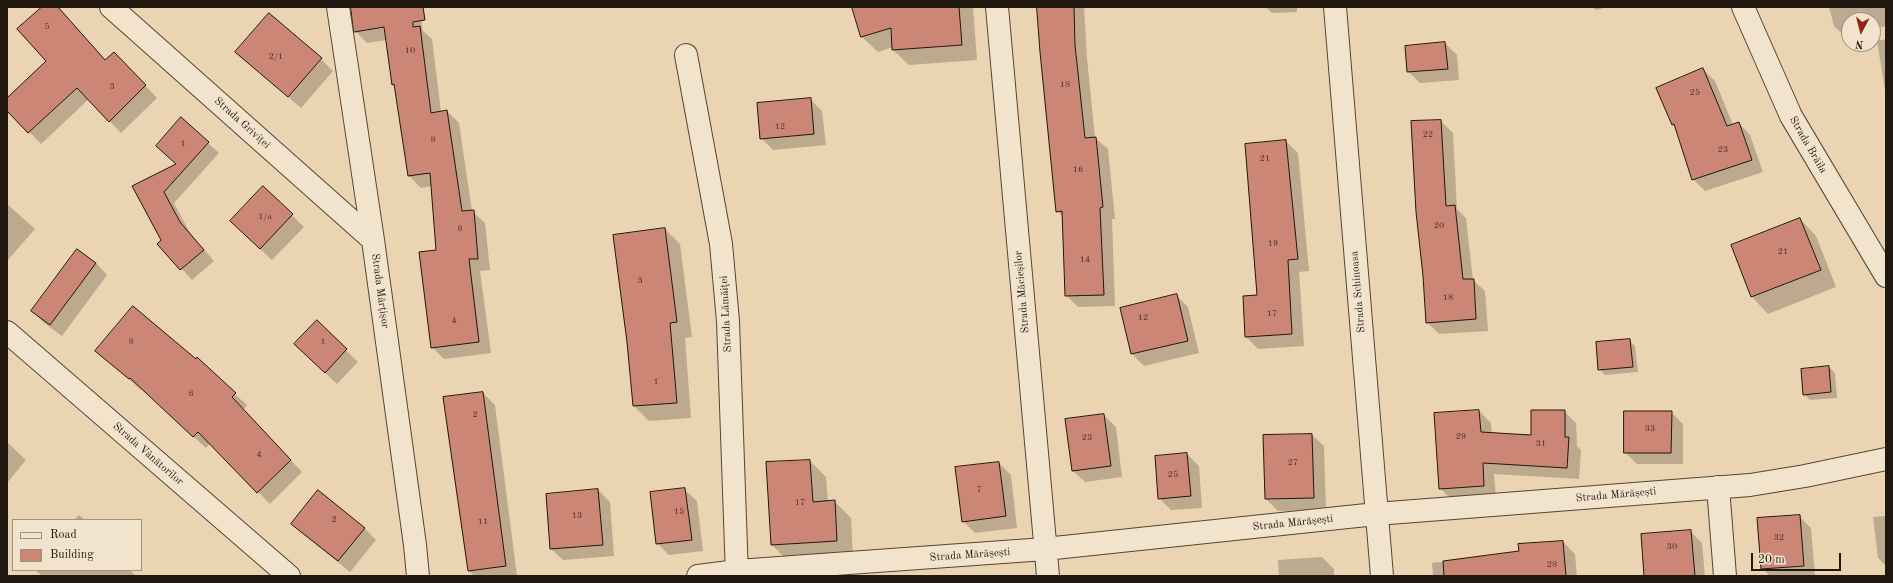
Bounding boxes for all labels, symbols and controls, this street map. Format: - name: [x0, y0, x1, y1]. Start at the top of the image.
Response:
- north arrow: [1841, 12, 1881, 52]
- house number: 5: [44, 22, 50, 32]
- text: N: [1855, 37, 1864, 49]
- house number: 10: [405, 46, 415, 56]
- house number: 2/1: [269, 52, 283, 62]
- house number: 18: [1060, 80, 1070, 90]
- house number: 3: [109, 82, 115, 92]
- house number: 25: [1690, 88, 1700, 98]
- street label: Strada Griviței: [211, 94, 273, 152]
- street label: Strada Brăila: [1786, 114, 1830, 176]
- house number: 12: [775, 122, 785, 132]
- house number: 22: [1423, 130, 1433, 140]
- house number: 8: [430, 135, 436, 145]
- house number: 1: [180, 139, 186, 149]
- house number: 23: [1718, 145, 1728, 155]
- house number: 21: [1260, 154, 1270, 164]
- house number: 16: [1073, 165, 1083, 175]
- house number: 1/a: [258, 212, 272, 222]
- house number: 20: [1434, 221, 1444, 231]
- house number: 6: [457, 224, 463, 234]
- house number: 19: [1268, 239, 1278, 249]
- house number: 21: [1778, 247, 1788, 257]
- street label: Strada Măcieșilor: [1012, 250, 1032, 334]
- street label: Strada Schinoasa: [1348, 250, 1368, 334]
- street label: Strada Mărțișor: [368, 253, 392, 329]
- house number: 14: [1080, 255, 1090, 265]
- street label: Strada Lămăiței: [717, 275, 735, 353]
- house number: 3: [637, 276, 643, 286]
- house number: 18: [1443, 293, 1453, 303]
- house number: 17: [1267, 309, 1277, 319]
- house number: 12: [1138, 313, 1148, 323]
- house number: 4: [451, 316, 457, 326]
- house number: 8: [128, 337, 134, 347]
- house number: 1: [320, 337, 326, 347]
- house number: 1: [653, 377, 659, 387]
- house number: 6: [188, 389, 194, 399]
- house number: 2: [472, 410, 478, 420]
- street label: Strada Vânătorilor: [110, 420, 186, 488]
- house number: 33: [1645, 424, 1655, 434]
- house number: 29: [1456, 432, 1466, 442]
- house number: 23: [1082, 433, 1092, 443]
- house number: 31: [1536, 439, 1546, 449]
- house number: 4: [256, 450, 262, 460]
- house number: 27: [1288, 458, 1298, 468]
- house number: 25: [1168, 470, 1178, 480]
- house number: 7: [976, 485, 982, 495]
- street label: Strada Mărășești: [1575, 485, 1657, 505]
- house number: 17: [795, 498, 805, 508]
- house number: 15: [674, 507, 684, 517]
- house number: 13: [572, 511, 582, 521]
- street label: Strada Mărășești: [1252, 512, 1334, 534]
- house number: 2: [331, 515, 337, 525]
- house number: 11: [478, 517, 488, 527]
- legend: [12, 519, 142, 571]
- text: Road: [50, 529, 77, 541]
- house number: 32: [1774, 533, 1784, 543]
- house number: 30: [1667, 542, 1677, 552]
- scale bar: [1753, 545, 1843, 571]
- street label: Strada Mărășești: [929, 546, 1011, 564]
- text: Building: [50, 549, 94, 561]
- text: 20 m: [1758, 554, 1785, 566]
- house number: 28: [1547, 560, 1557, 570]

